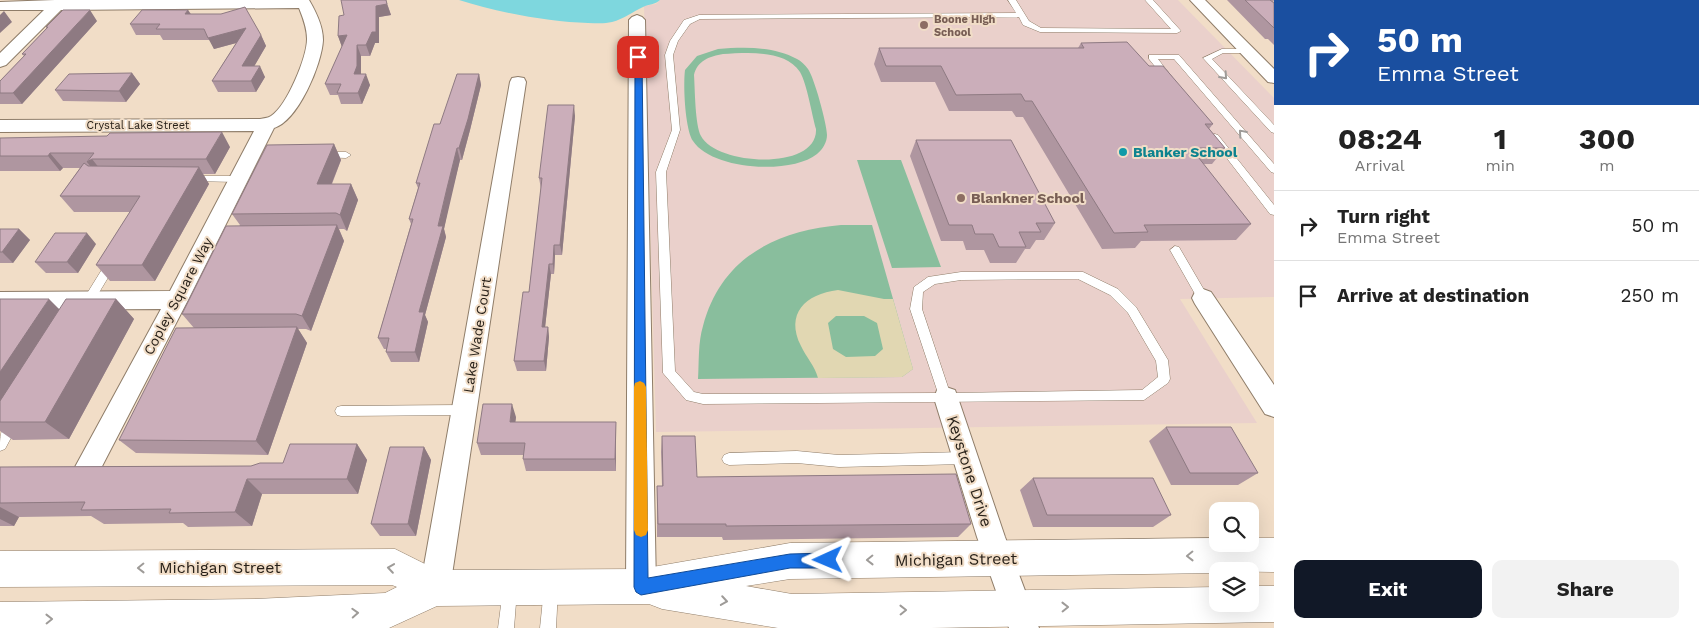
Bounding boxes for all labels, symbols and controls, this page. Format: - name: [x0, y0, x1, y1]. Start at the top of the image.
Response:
- place label: Boone High School: [934, 13, 996, 39]
- marker: Boone High School: [918, 19, 930, 31]
- text: 50 m: [1377, 19, 1463, 61]
- icon: right: [1294, 20, 1359, 85]
- pin: [617, 36, 659, 78]
- icon: arrive: [624, 43, 652, 71]
- text: Emma Street: [1377, 61, 1519, 86]
- one-way arrow: [1218, 70, 1227, 79]
- street label: Crystal Lake Street: [87, 119, 190, 132]
- text: 08:24: [1338, 121, 1422, 156]
- text: 1: [1494, 121, 1507, 156]
- text: 300: [1579, 121, 1635, 156]
- one-way arrow: [1239, 130, 1248, 139]
- place label: Blanker School: [1133, 144, 1238, 160]
- marker: Blanker School: [1117, 146, 1129, 158]
- text: Arrival: [1355, 156, 1405, 175]
- text: min: [1486, 156, 1515, 175]
- text: m: [1599, 156, 1615, 175]
- place label: Blankner School: [971, 190, 1085, 206]
- marker: Blankner School: [955, 192, 967, 204]
- text: Turn right: [1337, 205, 1430, 228]
- icon: right: [1294, 212, 1322, 240]
- text: 50 m: [1632, 214, 1679, 237]
- text: Emma Street: [1337, 228, 1440, 247]
- street label: Copley Square Way: [140, 234, 216, 357]
- street label: Lake Wade Court: [460, 276, 494, 394]
- icon: arrive: [1294, 282, 1322, 310]
- text: Arrive at destination: [1337, 284, 1529, 307]
- text: 250 m: [1620, 284, 1679, 307]
- street label: Keystone Drive: [943, 413, 996, 529]
- map controls: [1209, 502, 1259, 612]
- button: search: [1209, 502, 1259, 552]
- position arrow: [801, 533, 853, 585]
- street label: Michigan Street: [895, 549, 1018, 570]
- one-way arrow: [1186, 551, 1194, 561]
- one-way arrow: [866, 555, 874, 565]
- street label: Michigan Street: [159, 558, 281, 577]
- button: Exit: [1294, 560, 1482, 618]
- button: Share: [1492, 560, 1679, 618]
- button: layers: [1209, 562, 1259, 612]
- one-way arrow: [137, 563, 144, 573]
- one-way arrow: [386, 563, 394, 574]
- one-way arrow: [719, 595, 728, 605]
- one-way arrow: [1062, 602, 1070, 612]
- one-way arrow: [900, 605, 907, 615]
- one-way arrow: [351, 607, 359, 618]
- one-way arrow: [45, 614, 53, 624]

